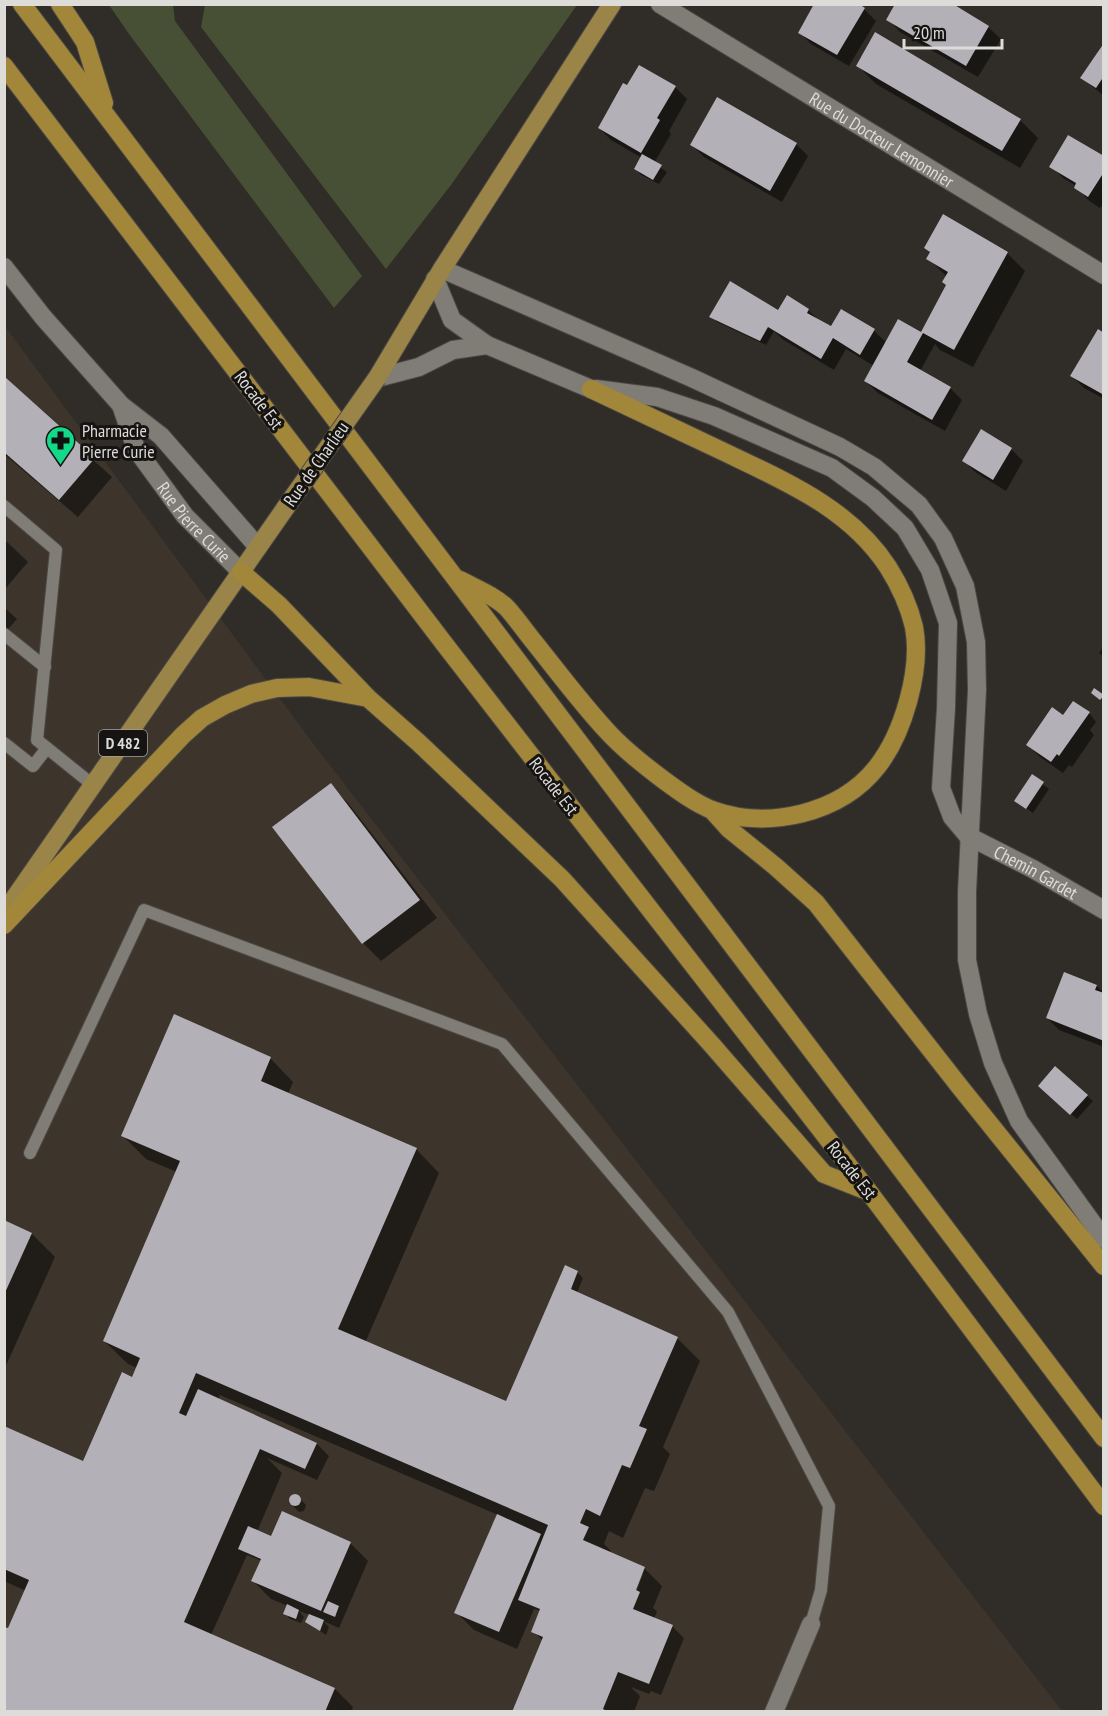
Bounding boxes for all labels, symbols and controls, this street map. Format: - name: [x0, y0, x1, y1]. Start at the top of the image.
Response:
- scale bar: [904, 12, 1002, 50]
- text: 20 m: [913, 21, 945, 44]
- street label: Rue du Docteur Lemonnier: [805, 87, 959, 192]
- street label: Rocade Est: [230, 366, 288, 434]
- street label: Rue de Charlieu: [278, 417, 354, 511]
- place label: Pharmacie Pierre Curie: [82, 419, 155, 463]
- pharmacy icon: Pharmacie Pierre Curie: [45, 424, 77, 466]
- street label: Rue Pierre Curie: [152, 477, 236, 567]
- road number: D 482: [99, 730, 147, 756]
- street label: Rocade Est: [524, 752, 584, 820]
- street label: Chemin Gardet: [990, 840, 1082, 904]
- street label: Rocade Est: [822, 1136, 882, 1204]

